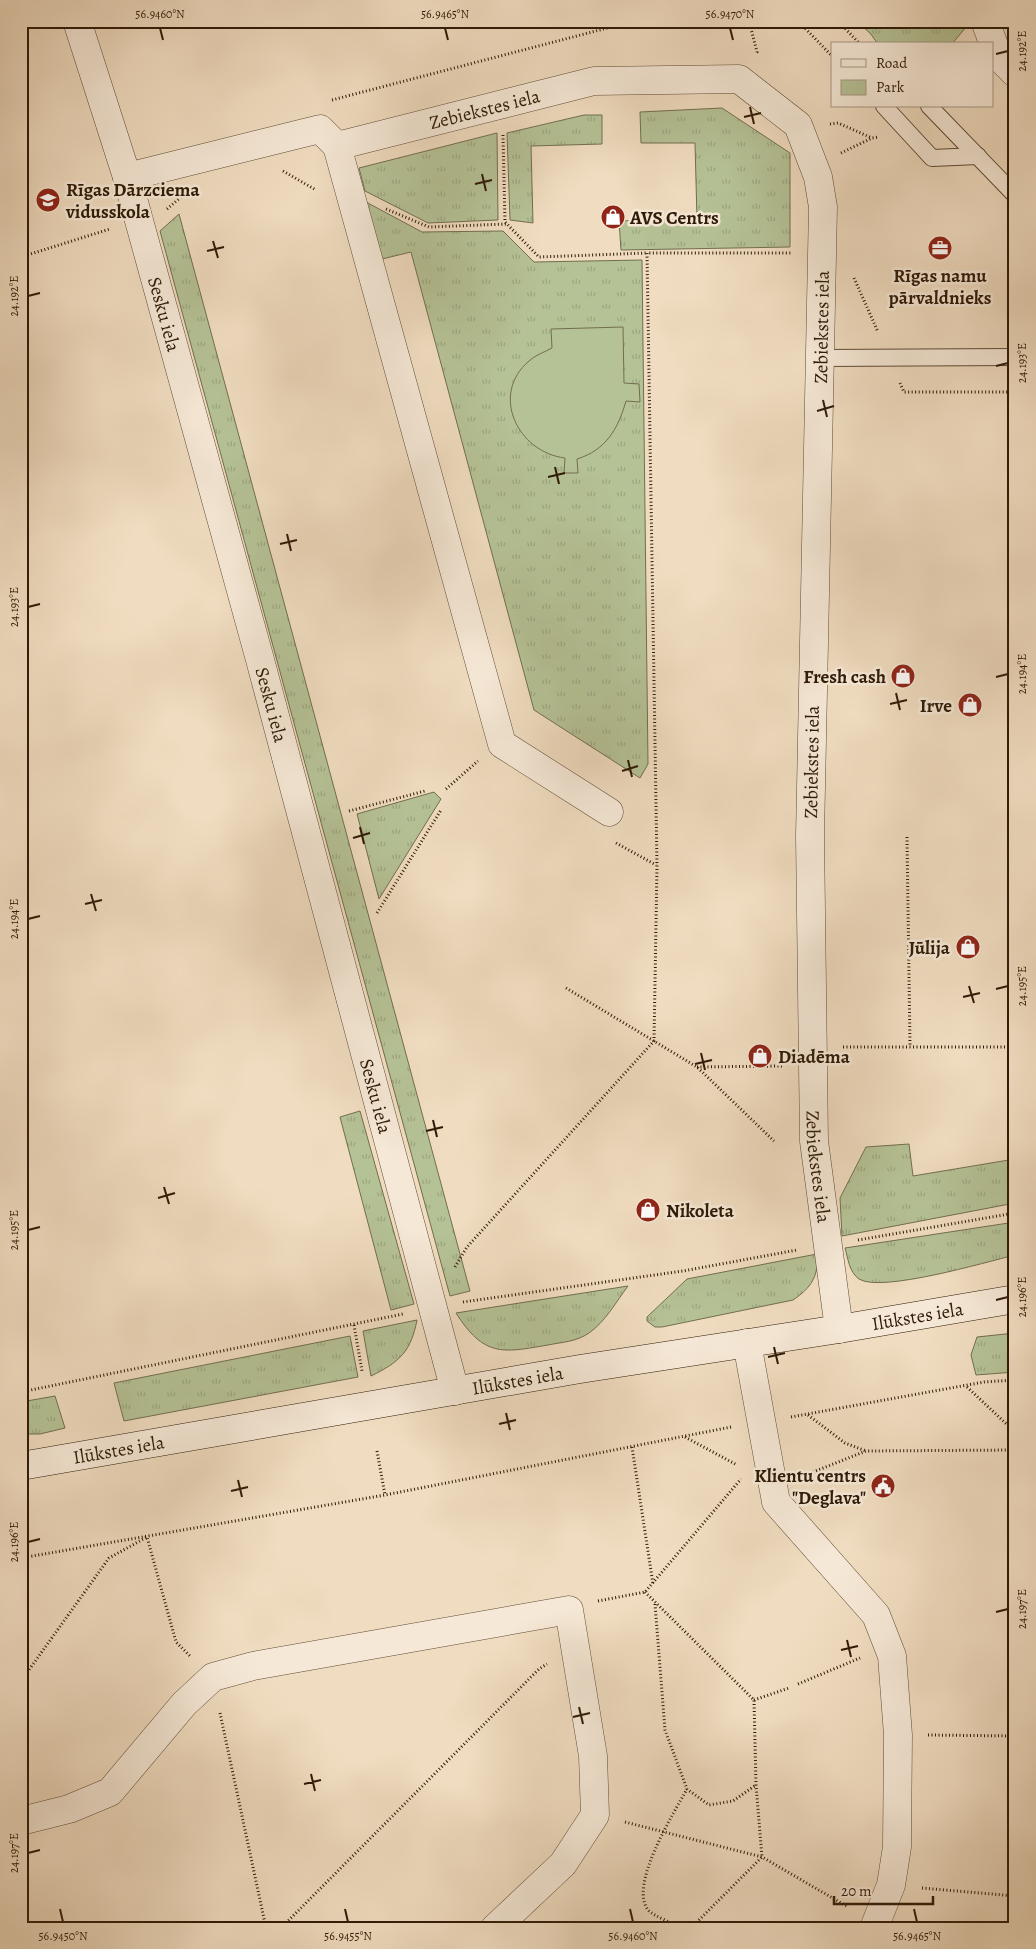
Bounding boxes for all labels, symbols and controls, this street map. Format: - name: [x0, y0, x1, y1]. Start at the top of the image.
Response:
- text: 56.9460°N: [135, 6, 185, 22]
- text: 56.9465°N: [421, 6, 469, 22]
- text: 56.9470°N: [706, 6, 755, 22]
- text: 24.192°E: [1014, 31, 1030, 71]
- legend: [831, 42, 994, 108]
- text: Road: [876, 53, 908, 73]
- text: Park: [876, 77, 905, 97]
- street label: Zebiekstes iela: [427, 83, 543, 136]
- place label: Rīgas Dārzciema vidusskola: [65, 177, 200, 225]
- school or university icon: Rīgas Dārzciema vidusskola: [35, 187, 61, 213]
- shop icon: AVS Centrs: [600, 204, 626, 230]
- place label: AVS Centrs: [629, 205, 719, 231]
- office icon: Rīgas namu pārvaldnieks: [927, 235, 953, 261]
- place label: Rīgas namu pārvaldnieks: [889, 263, 992, 311]
- street label: Zebiekstes iela: [808, 270, 836, 384]
- street label: Sesku iela: [141, 274, 187, 355]
- text: 24.192°E: [6, 276, 22, 316]
- text: 24.193°E: [1014, 343, 1030, 383]
- text: 24.193°E: [6, 587, 22, 627]
- text: 24.194°E: [1014, 654, 1030, 694]
- shop icon: Fresh cash: [890, 663, 916, 689]
- street label: Sesku iela: [249, 664, 293, 745]
- place label: Fresh cash: [803, 664, 886, 690]
- shop icon: Irve: [957, 692, 983, 718]
- place label: Irve: [920, 693, 952, 719]
- street label: Zebiekstes iela: [798, 705, 826, 819]
- text: 24.194°E: [6, 899, 22, 939]
- shop icon: Jūlija: [955, 934, 981, 960]
- place label: Jūlija: [909, 935, 951, 961]
- text: 24.195°E: [1014, 966, 1030, 1006]
- shop icon: Diadēma: [747, 1043, 773, 1069]
- place label: Diadēma: [778, 1044, 851, 1070]
- street label: Sesku iela: [353, 1056, 398, 1137]
- street label: Zebiekstes iela: [800, 1110, 837, 1225]
- shop icon: Nikoleta: [635, 1197, 661, 1223]
- place label: Nikoleta: [666, 1198, 735, 1224]
- text: 24.195°E: [6, 1210, 22, 1250]
- text: 24.196°E: [1014, 1277, 1030, 1317]
- street label: Ilūkstes iela: [870, 1296, 966, 1337]
- street label: Ilūkstes iela: [470, 1360, 566, 1402]
- street label: Ilūkstes iela: [71, 1429, 167, 1471]
- place label: Klientu centrs "Deglava": [754, 1463, 866, 1511]
- public building icon: Klientu centrs "Deglava": [870, 1473, 896, 1499]
- text: 24.196°E: [6, 1522, 22, 1562]
- text: 24.197°E: [1014, 1589, 1030, 1629]
- text: 24.197°E: [6, 1833, 22, 1873]
- scale bar: [834, 1874, 932, 1906]
- text: 20 m: [841, 1881, 872, 1901]
- text: 56.9450°N: [38, 1928, 88, 1944]
- text: 56.9455°N: [324, 1928, 372, 1944]
- text: 56.9460°N: [608, 1928, 658, 1944]
- text: 56.9465°N: [893, 1928, 941, 1944]

